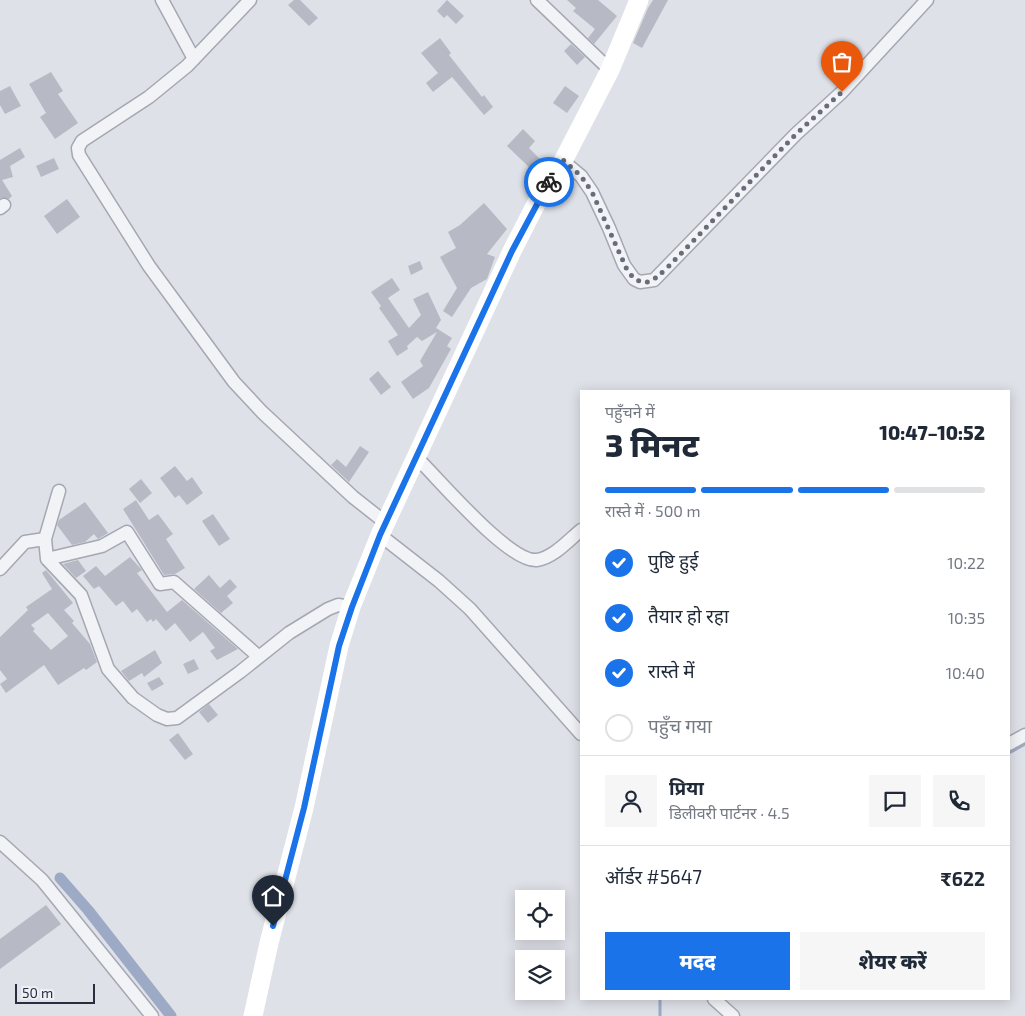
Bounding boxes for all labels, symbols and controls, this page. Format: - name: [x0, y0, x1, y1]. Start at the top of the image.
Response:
- pin: [821, 41, 863, 92]
- icon: bag: [828, 48, 856, 76]
- courier: [524, 157, 574, 207]
- icon: bike: [535, 168, 563, 196]
- text: पहुँचने में: [605, 402, 655, 421]
- text: 10:47–10:52: [879, 421, 985, 444]
- text: 3 मिनट: [605, 425, 699, 463]
- text: रास्ते में · 500 m: [605, 501, 701, 520]
- icon: check: [605, 549, 633, 577]
- text: पुष्टि हुई: [648, 549, 698, 572]
- text: 10:22: [947, 553, 985, 572]
- icon: check: [605, 604, 633, 632]
- text: तैयार हो रहा: [648, 604, 729, 627]
- text: 10:35: [948, 608, 985, 627]
- icon: check: [605, 659, 633, 687]
- text: रास्ते में: [648, 659, 695, 682]
- text: 10:40: [946, 663, 985, 682]
- text: पहुँच गया: [648, 714, 712, 737]
- button: person: [605, 775, 657, 827]
- button: chat: [869, 775, 921, 827]
- button: phone: [933, 775, 985, 827]
- text: प्रिया: [669, 776, 704, 799]
- text: डिलीवरी पार्टनर · 4.5: [669, 803, 790, 822]
- text: ऑर्डर #5647: [605, 865, 702, 888]
- text: ₹622: [940, 867, 985, 890]
- pin: [252, 875, 294, 926]
- icon: home: [259, 882, 287, 910]
- map controls: [515, 890, 565, 1000]
- button: locate: [515, 890, 565, 940]
- button: मदद: [605, 932, 790, 990]
- button: शेयर करें: [800, 932, 985, 990]
- button: layers: [515, 950, 565, 1000]
- scale bar: [15, 981, 95, 1004]
- text: 50 m: [22, 984, 53, 1001]

